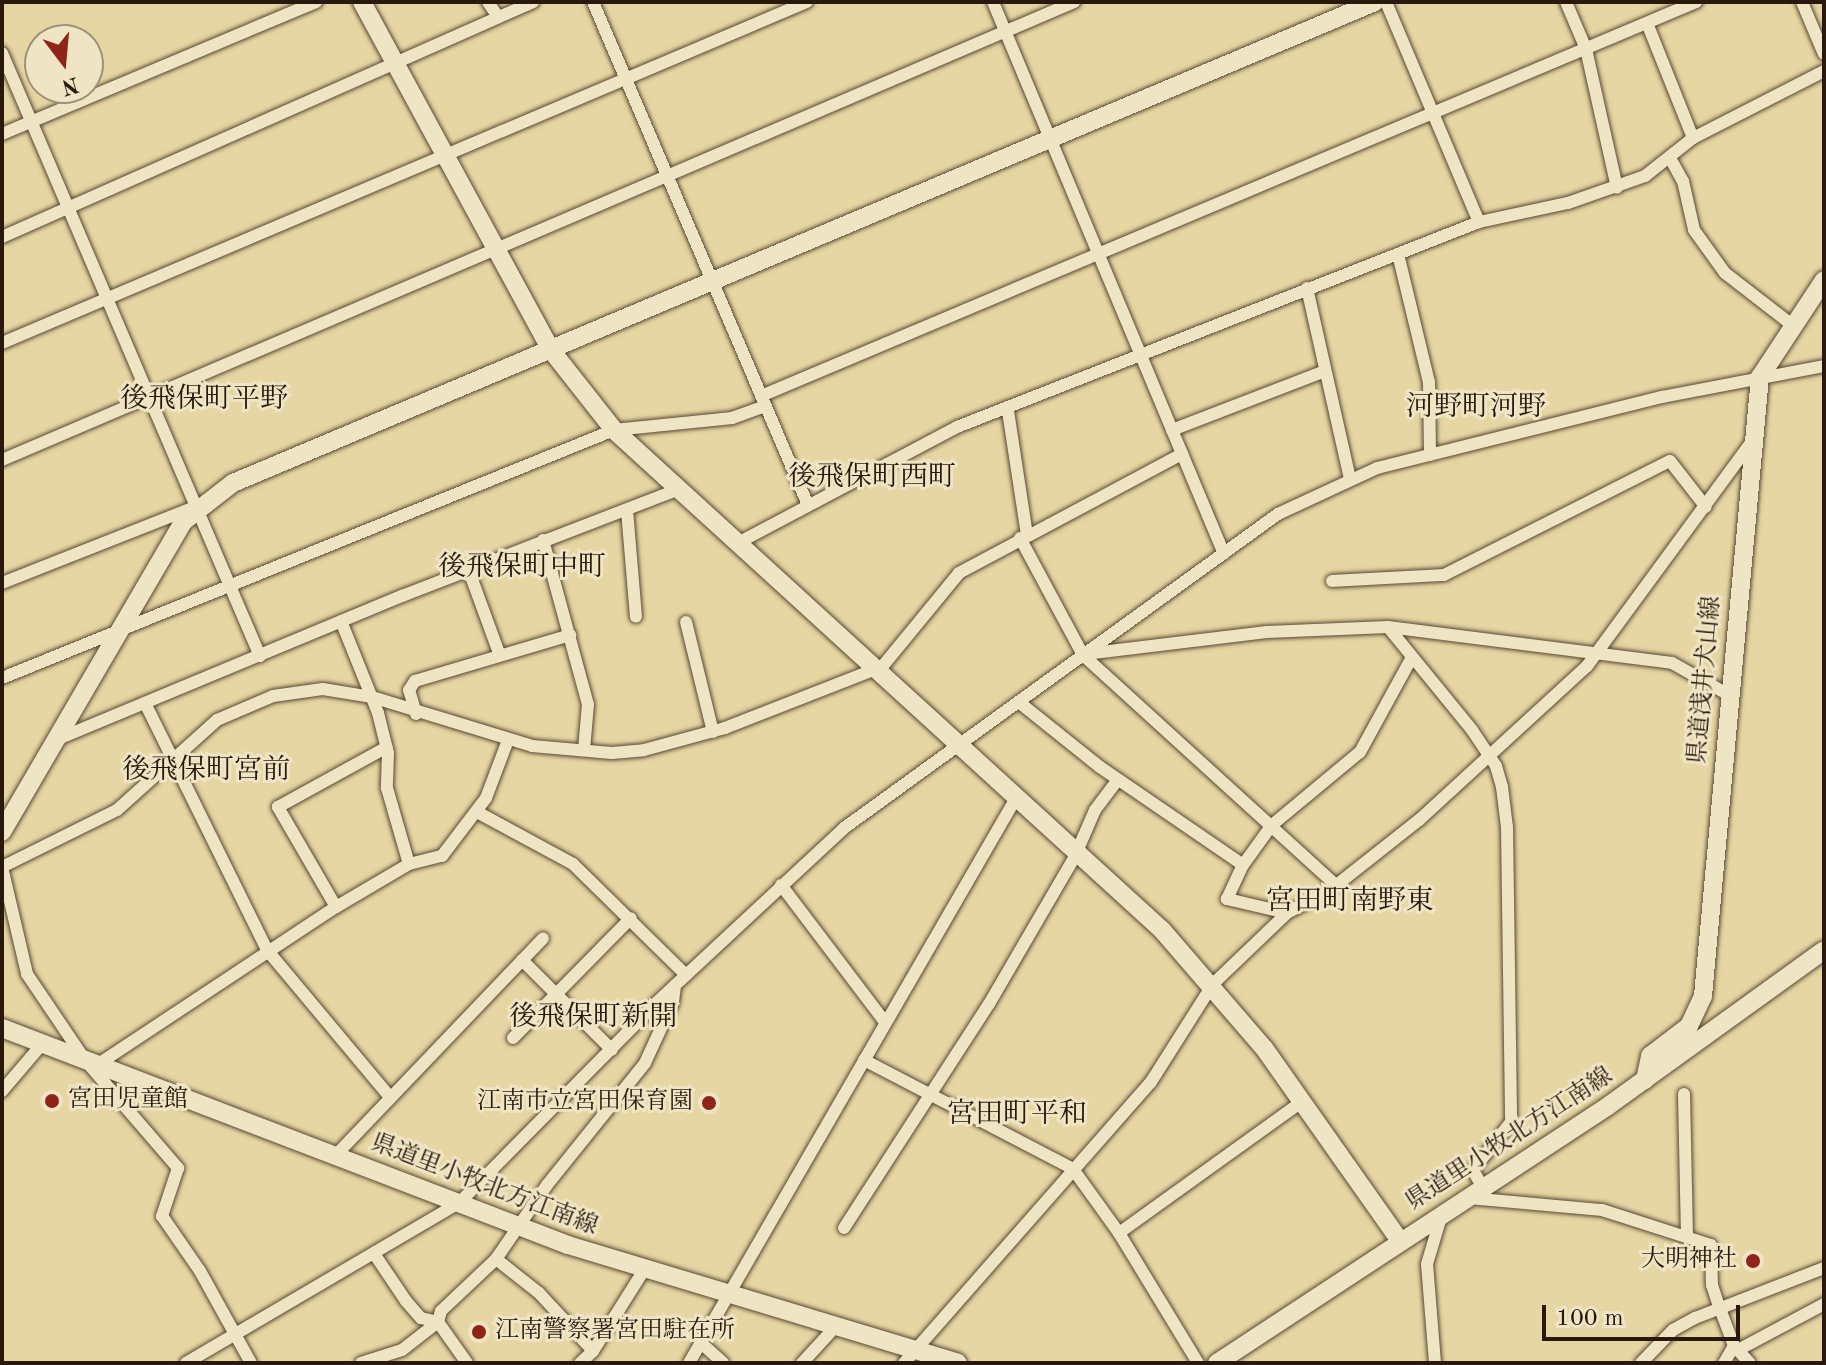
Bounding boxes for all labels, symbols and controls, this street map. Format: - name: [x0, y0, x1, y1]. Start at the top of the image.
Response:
- north arrow: [24, 24, 104, 104]
- text: N: [59, 72, 81, 98]
- district label: 後飛保町平野: [120, 383, 288, 417]
- district label: 河野町河野: [1406, 391, 1546, 425]
- district label: 後飛保町西町: [788, 461, 956, 495]
- district label: 後飛保町中町: [438, 551, 606, 585]
- street label: 県道浅井犬山線: [1684, 595, 1728, 765]
- district label: 後飛保町宮前: [122, 754, 290, 788]
- district label: 宮田町南野東: [1266, 885, 1434, 919]
- district label: 後飛保町新開: [509, 1001, 677, 1035]
- street label: 県道里小牧北方江南線: [1402, 1063, 1618, 1217]
- place label: 宮田児童館: [68, 1087, 188, 1115]
- place label: 江南市立宮田保育園: [477, 1089, 693, 1117]
- marker: 宮田児童館: [43, 1092, 61, 1110]
- marker: 江南市立宮田保育園: [700, 1094, 718, 1112]
- district label: 宮田町平和: [947, 1098, 1087, 1132]
- street label: 県道里小牧北方江南線: [367, 1130, 601, 1242]
- place label: 大明神社: [1641, 1247, 1737, 1275]
- marker: 大明神社: [1744, 1252, 1762, 1270]
- scale bar: [1546, 1289, 1744, 1339]
- text: 100 m: [1556, 1307, 1624, 1331]
- place label: 江南警察署宮田駐在所: [495, 1318, 735, 1346]
- marker: 江南警察署宮田駐在所: [470, 1323, 488, 1341]

